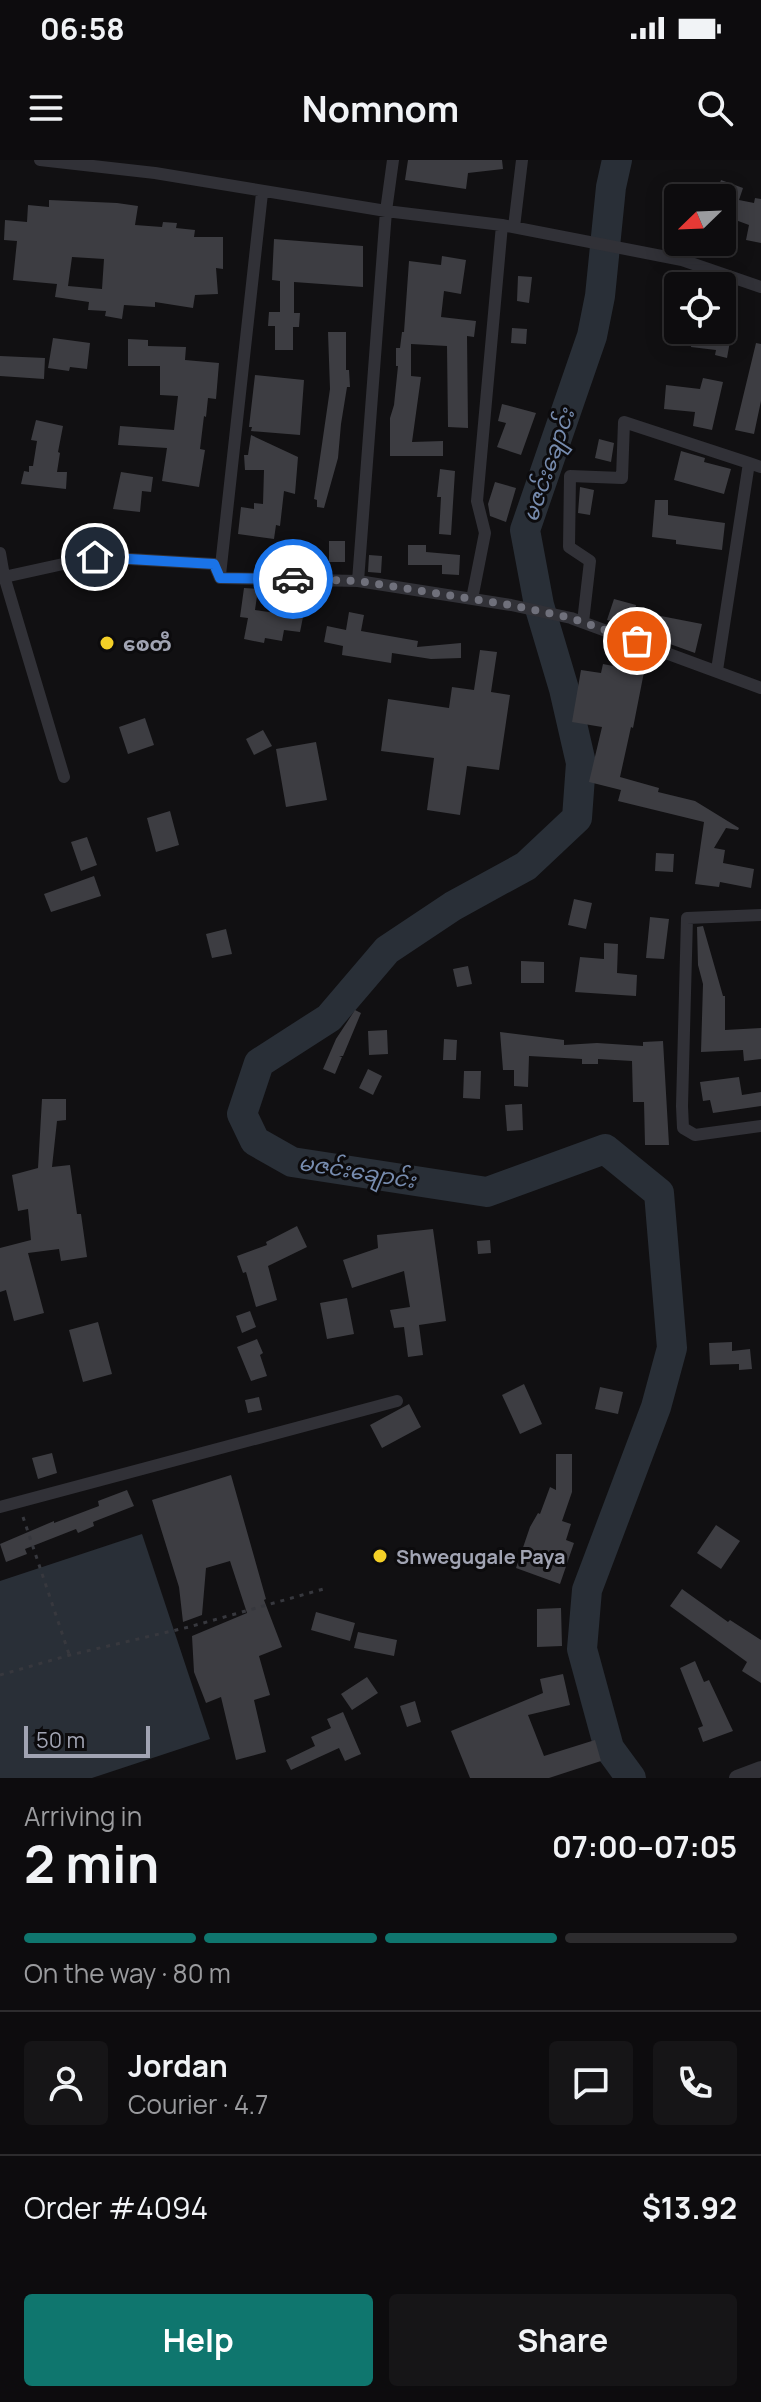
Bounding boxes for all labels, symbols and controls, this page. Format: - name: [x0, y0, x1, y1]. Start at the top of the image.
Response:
- text: 06:58: [40, 8, 125, 49]
- text: Nomnom: [302, 84, 459, 133]
- icon: menu: [24, 86, 68, 130]
- icon: search: [693, 86, 737, 130]
- north arrow: [664, 184, 736, 256]
- map controls: [664, 184, 736, 344]
- button: locate: [664, 272, 736, 344]
- water label: မဇင်းချောင်း: [515, 403, 586, 527]
- pin: [61, 523, 129, 591]
- icon: home: [73, 535, 117, 579]
- courier: [253, 539, 333, 619]
- icon: car: [271, 557, 315, 601]
- pin: [603, 607, 671, 675]
- icon: bag: [615, 619, 659, 663]
- place label: စေတီ: [123, 630, 172, 657]
- marker: စေတီ: [98, 634, 116, 652]
- water label: မဇင်းချောင်း: [296, 1147, 419, 1199]
- place label: Shwegugale Paya: [396, 1543, 565, 1570]
- marker: Shwegugale Paya: [371, 1547, 389, 1565]
- scale bar: [24, 1722, 150, 1758]
- text: 50 m: [36, 1725, 85, 1755]
- text: Arriving in: [24, 1798, 142, 1834]
- text: 07:00–07:05: [552, 1826, 737, 1867]
- text: 2 min: [24, 1828, 159, 1899]
- text: On the way · 80 m: [24, 1955, 231, 1991]
- button: person: [24, 2041, 108, 2125]
- button: chat: [549, 2041, 633, 2125]
- button: phone: [653, 2041, 737, 2125]
- text: Jordan: [128, 2045, 228, 2086]
- text: Courier · 4.7: [128, 2086, 268, 2122]
- text: Order #4094: [24, 2187, 208, 2228]
- text: $13.92: [642, 2187, 737, 2228]
- button: Help: [24, 2294, 373, 2386]
- button: Share: [389, 2294, 737, 2386]

